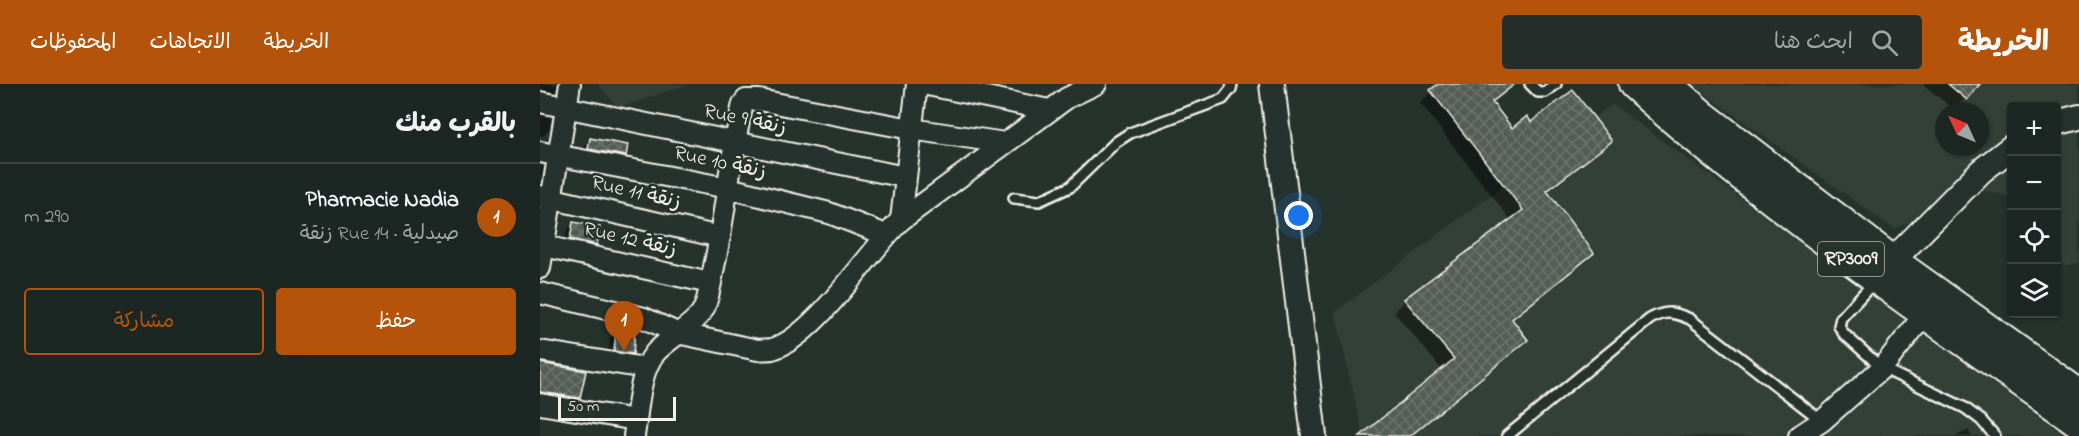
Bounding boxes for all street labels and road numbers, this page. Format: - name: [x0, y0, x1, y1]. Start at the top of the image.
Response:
- street label: Rue 9 زنقة: [701, 97, 789, 143]
- street label: Rue 10 زنقة: [671, 139, 769, 187]
- street label: Rue 11 زنقة: [588, 168, 684, 218]
- street label: Rue 12 زنقة: [580, 215, 680, 265]
- road number: RP3009: [1818, 242, 1884, 276]

